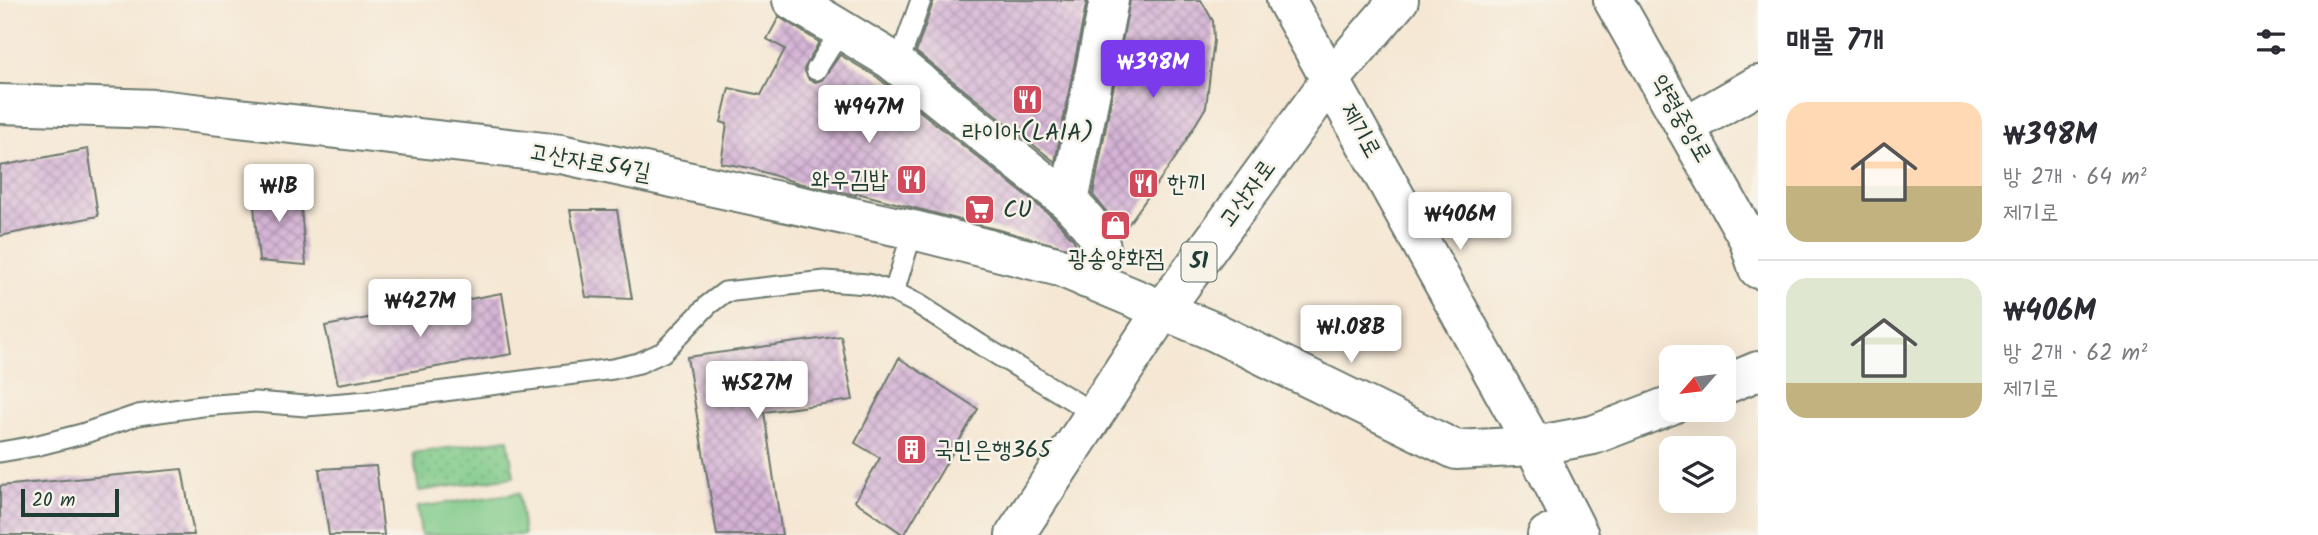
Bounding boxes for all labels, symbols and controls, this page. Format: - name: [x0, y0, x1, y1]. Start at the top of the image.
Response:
- text: 매물 7개: [1786, 18, 1884, 66]
- icon: filters: [2252, 23, 2290, 61]
- pin: ₩398M: [1104, 41, 1202, 100]
- text: ₩398M: [1117, 45, 1189, 81]
- street label: 약령중앙로: [1640, 67, 1722, 171]
- restaurant icon: 라이아(LAIA): [1011, 82, 1045, 116]
- pin: ₩947M: [820, 86, 918, 145]
- text: ₩947M: [834, 90, 904, 126]
- street label: 제기로: [1329, 96, 1391, 166]
- text: ₩398M: [2003, 112, 2097, 160]
- place label: 라이아(LAIA): [962, 114, 1094, 153]
- icon: home: [1842, 130, 1926, 214]
- street label: 고산자로54길: [526, 133, 654, 193]
- street label: 고산자로: [1210, 151, 1286, 237]
- text: 방 2개 · 64 m²: [2003, 160, 2147, 196]
- place label: 와우김밥: [811, 161, 889, 200]
- restaurant icon: 와우김밥: [894, 163, 928, 197]
- pin: ₩1B: [245, 164, 313, 224]
- place label: 한끼: [1167, 165, 1206, 204]
- restaurant icon: 한끼: [1127, 167, 1161, 201]
- text: ₩1B: [260, 169, 298, 205]
- place label: CU: [1003, 191, 1032, 230]
- pin: ₩406M: [1411, 192, 1509, 252]
- supermarket icon: CU: [963, 193, 997, 227]
- text: 제기로: [2003, 196, 2059, 232]
- text: ₩406M: [1424, 197, 1496, 233]
- shop icon: 광송양화점: [1099, 208, 1133, 242]
- place label: 광송양화점: [1068, 240, 1164, 279]
- road number: 51: [1182, 243, 1216, 282]
- pin: ₩427M: [371, 280, 469, 339]
- text: ₩427M: [384, 284, 456, 320]
- text: ₩406M: [2003, 288, 2096, 336]
- pin: ₩1.08B: [1294, 306, 1408, 365]
- icon: home: [1842, 306, 1926, 390]
- text: ₩1.08B: [1316, 310, 1386, 346]
- text: 방 2개 · 62 m²: [2003, 336, 2147, 372]
- north arrow: [1659, 345, 1736, 422]
- map controls: [1659, 345, 1736, 513]
- pin: ₩527M: [708, 362, 806, 421]
- text: ₩527M: [722, 366, 792, 402]
- text: 제기로: [2003, 372, 2059, 408]
- place label: 국민은행365: [934, 431, 1053, 470]
- building icon: 국민은행365: [894, 433, 928, 467]
- button: layers: [1659, 436, 1736, 513]
- scale bar: [21, 486, 119, 518]
- text: 20 m: [32, 486, 75, 516]

